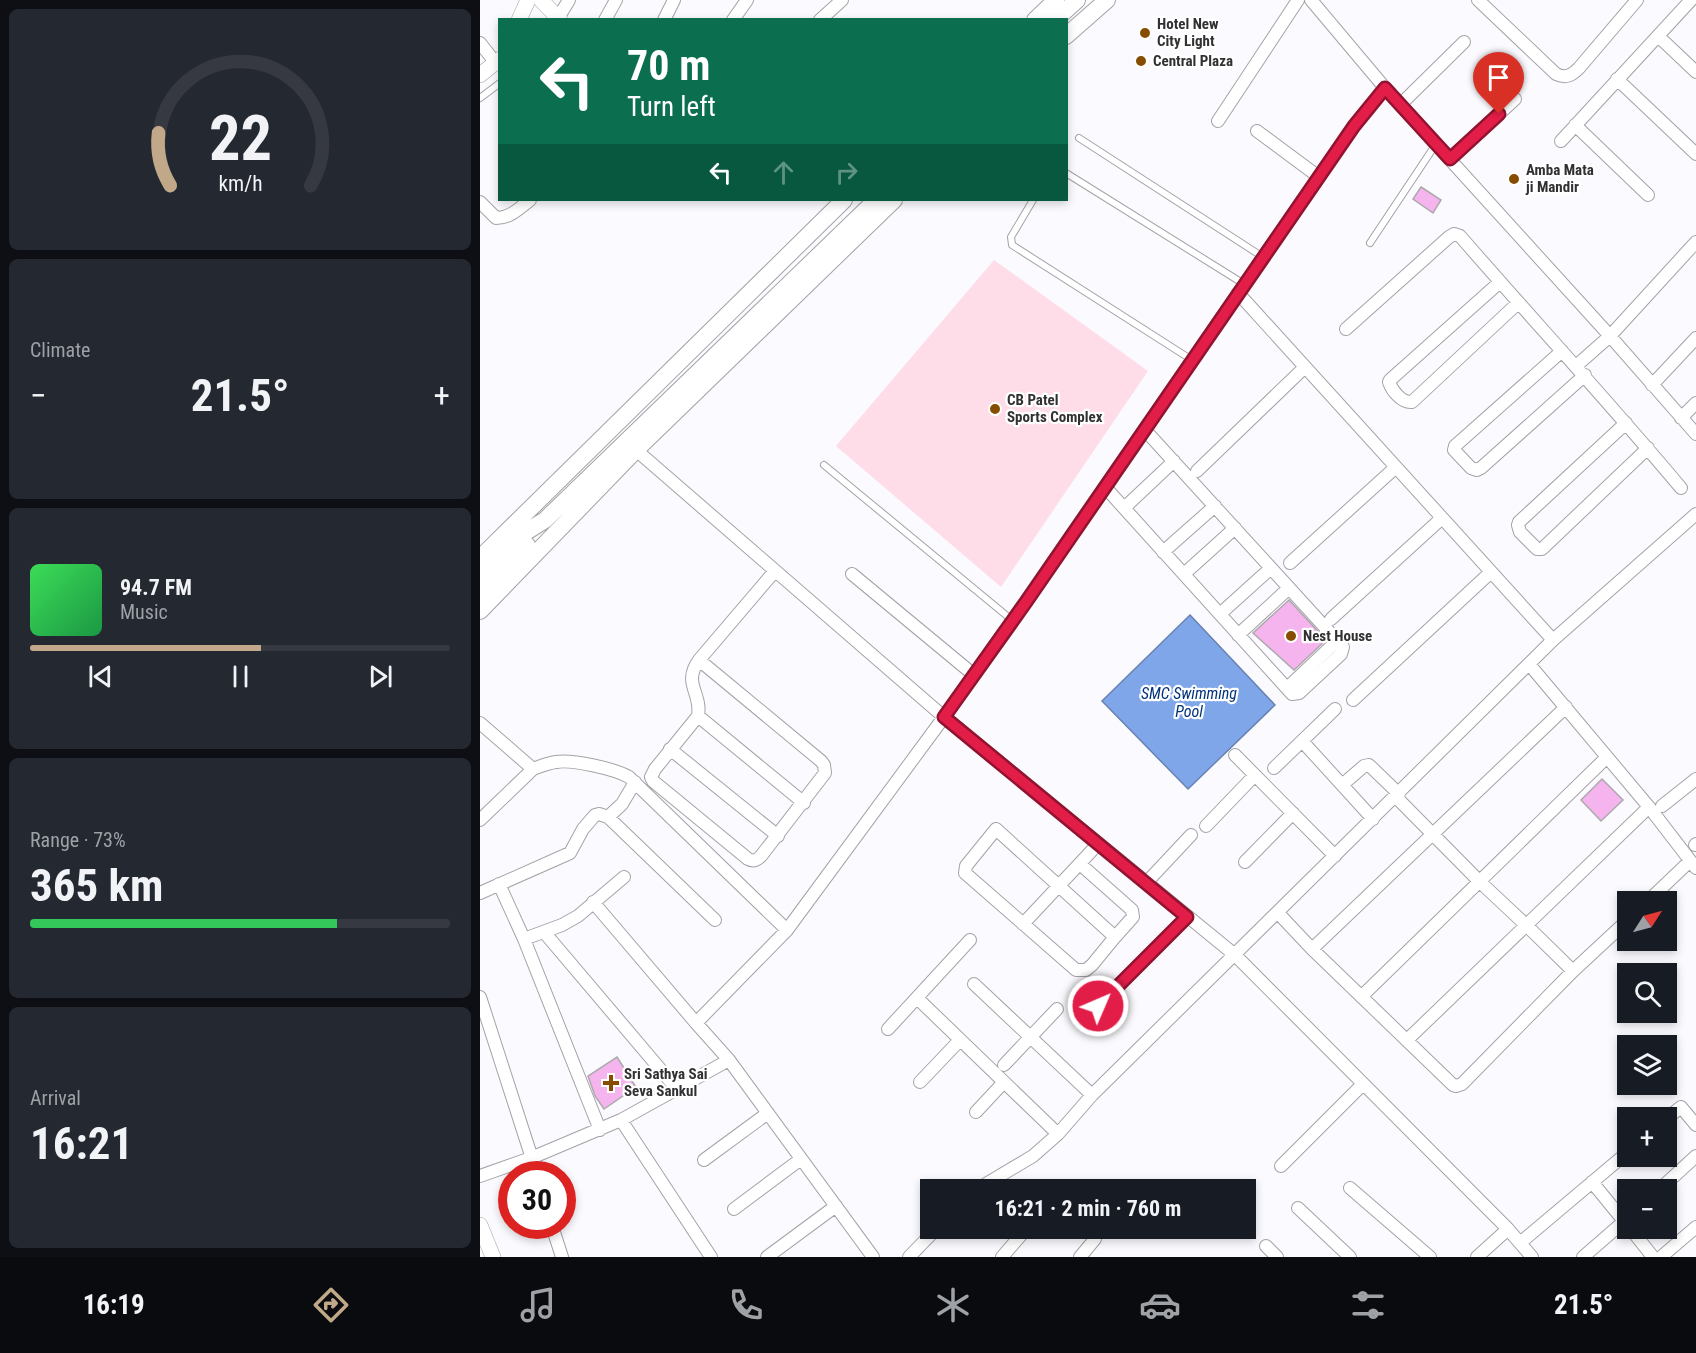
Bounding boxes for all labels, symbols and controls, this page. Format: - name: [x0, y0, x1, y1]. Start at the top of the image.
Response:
- place label: Hotel New City Light: [1157, 15, 1219, 50]
- marker: Hotel New City Light: [1138, 26, 1152, 40]
- text: 70 m: [627, 41, 710, 90]
- icon: left: [528, 42, 606, 120]
- place label: Central Plaza: [1153, 52, 1233, 70]
- pin: [1473, 52, 1524, 114]
- marker: Central Plaza: [1134, 54, 1148, 68]
- icon: arrive: [1482, 61, 1515, 94]
- text: Turn left: [627, 91, 716, 123]
- text: 22: [208, 102, 272, 175]
- icon: left: [704, 156, 737, 189]
- icon: ahead: [767, 156, 800, 189]
- icon: right: [830, 156, 863, 189]
- place label: Amba Mata ji Mandir: [1525, 161, 1594, 196]
- text: km/h: [218, 172, 262, 197]
- marker: Amba Mata ji Mandir: [1507, 172, 1521, 186]
- text: Climate: [30, 338, 90, 362]
- text: 21.5°: [191, 369, 289, 422]
- text: −: [30, 376, 47, 415]
- text: +: [434, 376, 450, 415]
- place label: CB Patel Sports Complex: [1007, 391, 1103, 426]
- marker: CB Patel Sports Complex: [988, 402, 1002, 416]
- text: 94.7 FM: [120, 575, 192, 600]
- text: Music: [120, 600, 168, 624]
- place label: Nest House: [1303, 627, 1372, 645]
- marker: Nest House: [1284, 629, 1298, 643]
- icon: previous: [84, 660, 117, 693]
- icon: pause: [224, 660, 257, 693]
- icon: next: [364, 660, 397, 693]
- water label: SMC Swimming Pool: [1141, 684, 1237, 721]
- text: Range · 73%: [30, 828, 126, 852]
- text: 365 km: [30, 859, 163, 912]
- north arrow: [1617, 891, 1677, 951]
- map controls: [1617, 891, 1677, 1239]
- button: search: [1617, 963, 1677, 1023]
- position arrow: [1066, 974, 1130, 1038]
- button: layers: [1617, 1035, 1677, 1095]
- place label: Sri Sathya Sai Seva Sankul: [624, 1065, 707, 1100]
- marker: Sri Sathya Sai Seva Sankul: [602, 1074, 620, 1092]
- text: Arrival: [30, 1086, 81, 1110]
- button: +: [1617, 1107, 1677, 1167]
- text: 16:21: [30, 1117, 133, 1170]
- speed limit sign: 30: [498, 1161, 576, 1239]
- button: −: [1617, 1179, 1677, 1239]
- text: 16:21 · 2 min · 760 m: [995, 1196, 1181, 1221]
- icon: directions: [310, 1284, 352, 1326]
- icon: music: [517, 1284, 559, 1326]
- icon: phone: [725, 1284, 767, 1326]
- icon: climate: [932, 1284, 974, 1326]
- icon: car: [1139, 1284, 1181, 1326]
- icon: filters: [1347, 1284, 1389, 1326]
- text: 16:19: [83, 1289, 145, 1321]
- text: 21.5°: [1554, 1289, 1613, 1321]

